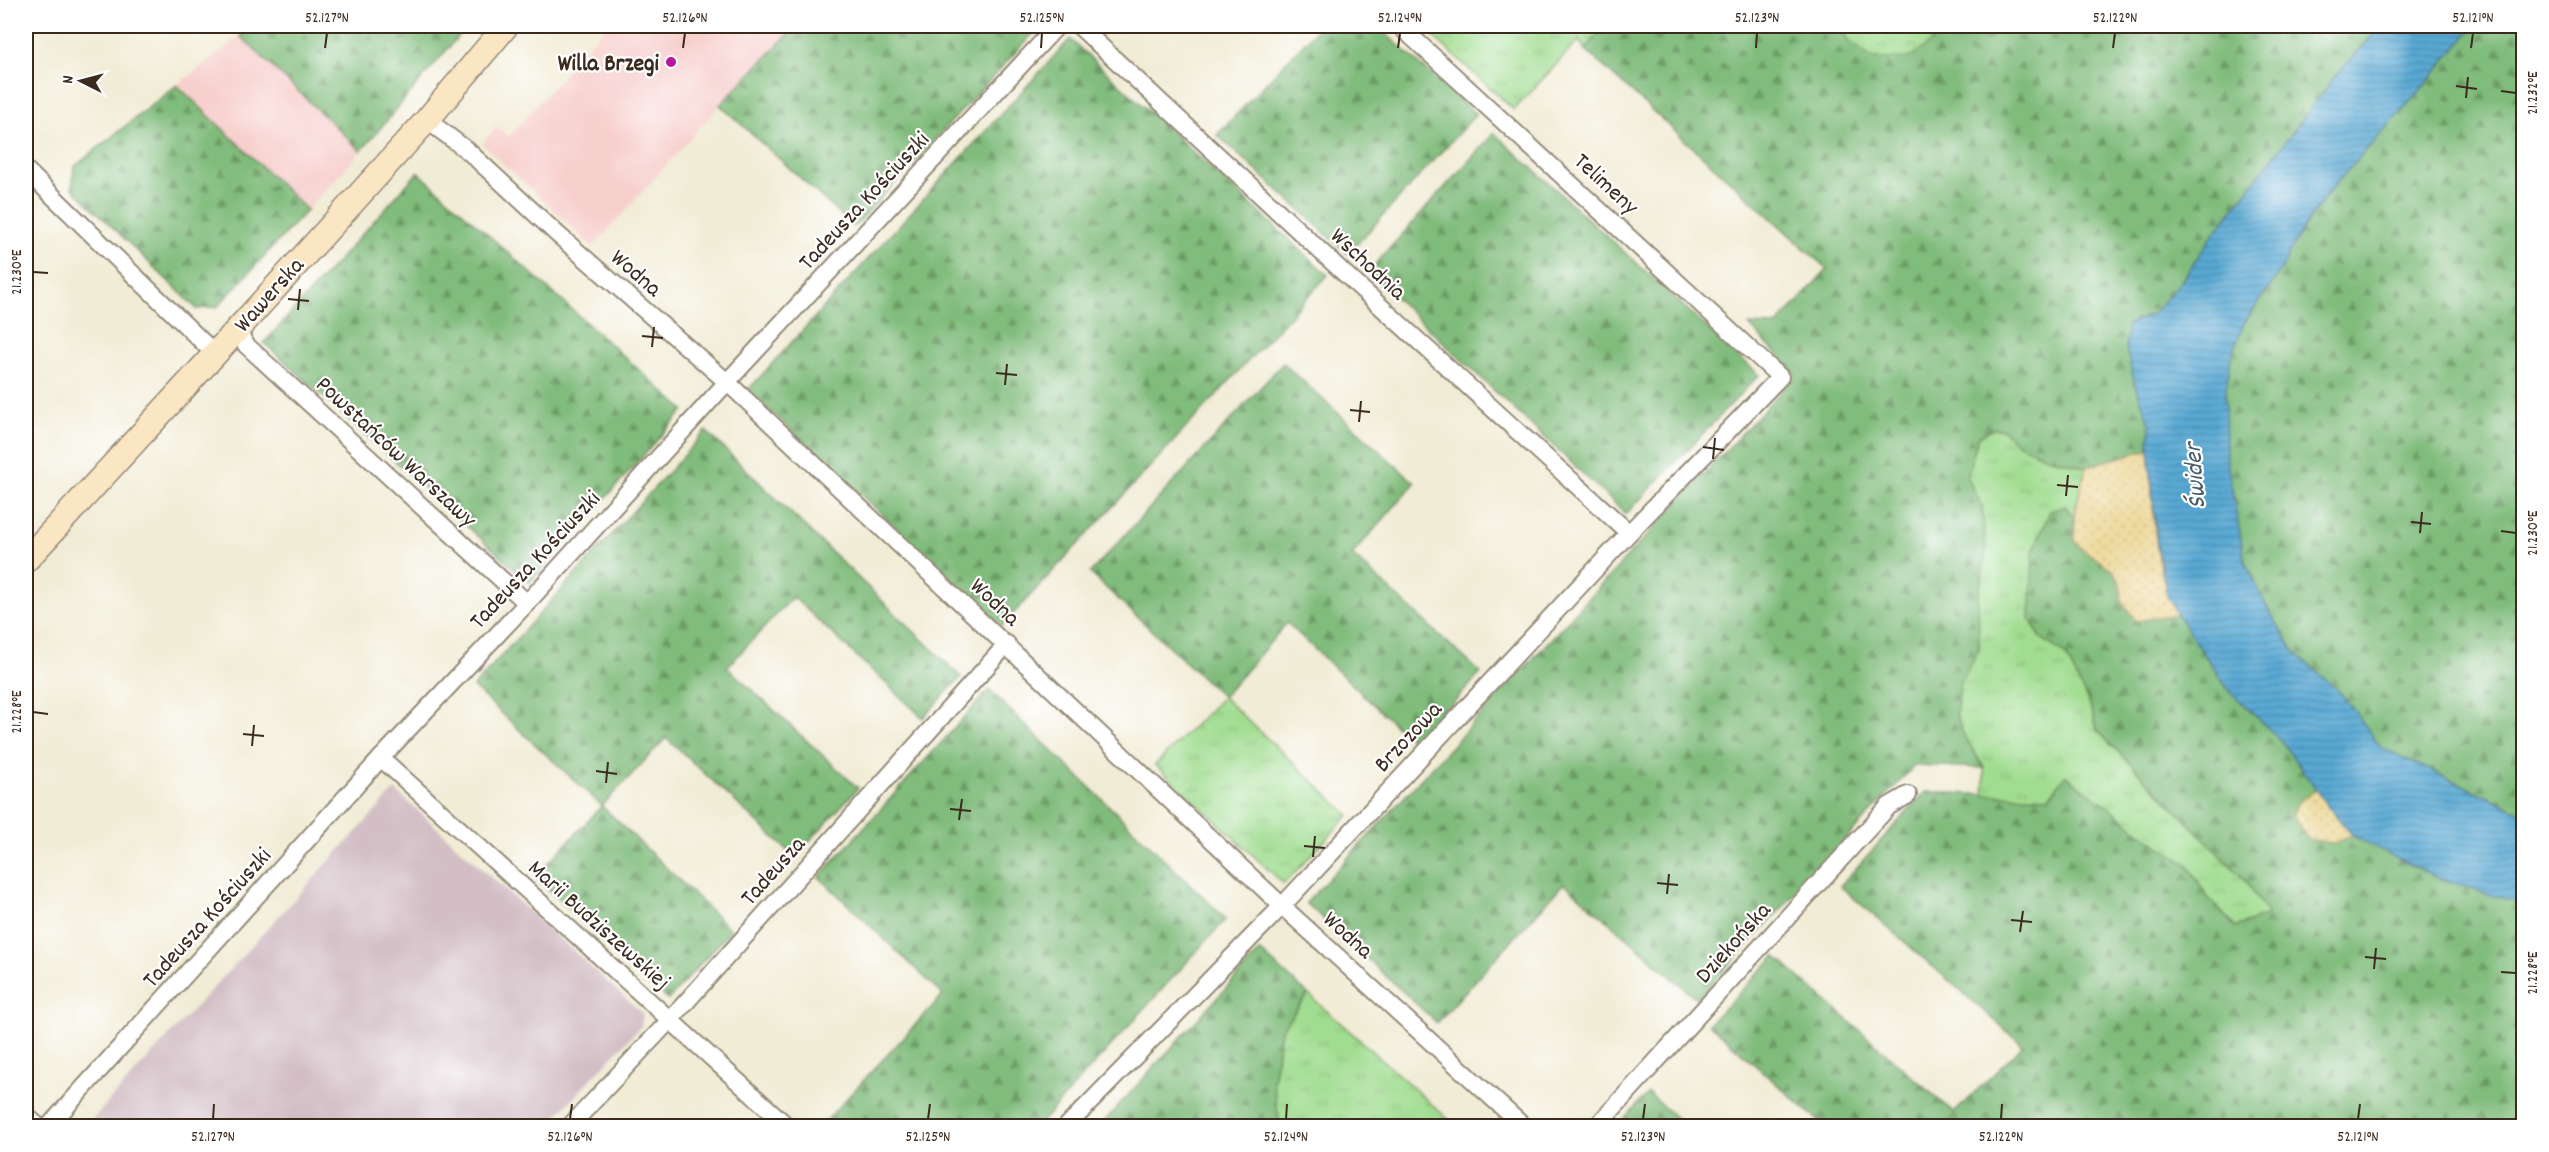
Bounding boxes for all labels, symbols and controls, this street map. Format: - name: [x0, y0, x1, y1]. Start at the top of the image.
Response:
- text: 52.127°N: [305, 8, 349, 30]
- text: 52.126°N: [662, 8, 708, 30]
- text: 52.125°N: [1019, 8, 1065, 30]
- text: 52.124°N: [1378, 8, 1422, 30]
- text: 52.123°N: [1735, 8, 1779, 30]
- text: 52.122°N: [2093, 8, 2137, 30]
- text: 52.121°N: [2452, 8, 2494, 30]
- place label: Willa Brzegi: [558, 48, 660, 82]
- north arrow: [51, 51, 111, 111]
- marker: Willa Brzegi: [664, 55, 678, 69]
- text: 21.232°E: [2523, 71, 2545, 115]
- text: N: [57, 74, 80, 85]
- street label: Tadeusza Kościuszki: [792, 125, 939, 279]
- street label: Telimeny: [1565, 146, 1646, 225]
- street label: Wschodnia: [1321, 221, 1413, 310]
- street label: Wodna: [602, 242, 669, 307]
- text: 21.230°E: [7, 249, 29, 295]
- street label: Wawerska: [227, 250, 314, 341]
- street label: Powstańców Warszawy: [307, 369, 484, 538]
- water label: Świder: [2176, 438, 2217, 510]
- street label: Tadeusza Kościuszki: [463, 484, 610, 638]
- text: 21.230°E: [2523, 510, 2545, 556]
- street label: Wodna: [961, 571, 1027, 636]
- text: 21.228°E: [7, 690, 29, 734]
- street label: Brzozowa: [1367, 694, 1452, 781]
- street label: Tadeusza: [734, 829, 815, 914]
- street label: Tadeusza Kościuszki: [136, 841, 281, 997]
- street label: Marii Budziszewskiej: [519, 853, 677, 1000]
- street label: Dziekońska: [1688, 895, 1781, 992]
- street label: Wodna: [1314, 904, 1380, 969]
- text: 21.228°E: [2523, 951, 2545, 995]
- text: 52.127°N: [191, 1127, 235, 1149]
- text: 52.126°N: [547, 1127, 593, 1149]
- text: 52.125°N: [905, 1127, 951, 1149]
- text: 52.124°N: [1264, 1127, 1308, 1149]
- text: 52.123°N: [1621, 1127, 1665, 1149]
- text: 52.122°N: [1979, 1127, 2023, 1149]
- text: 52.121°N: [2337, 1127, 2379, 1149]

